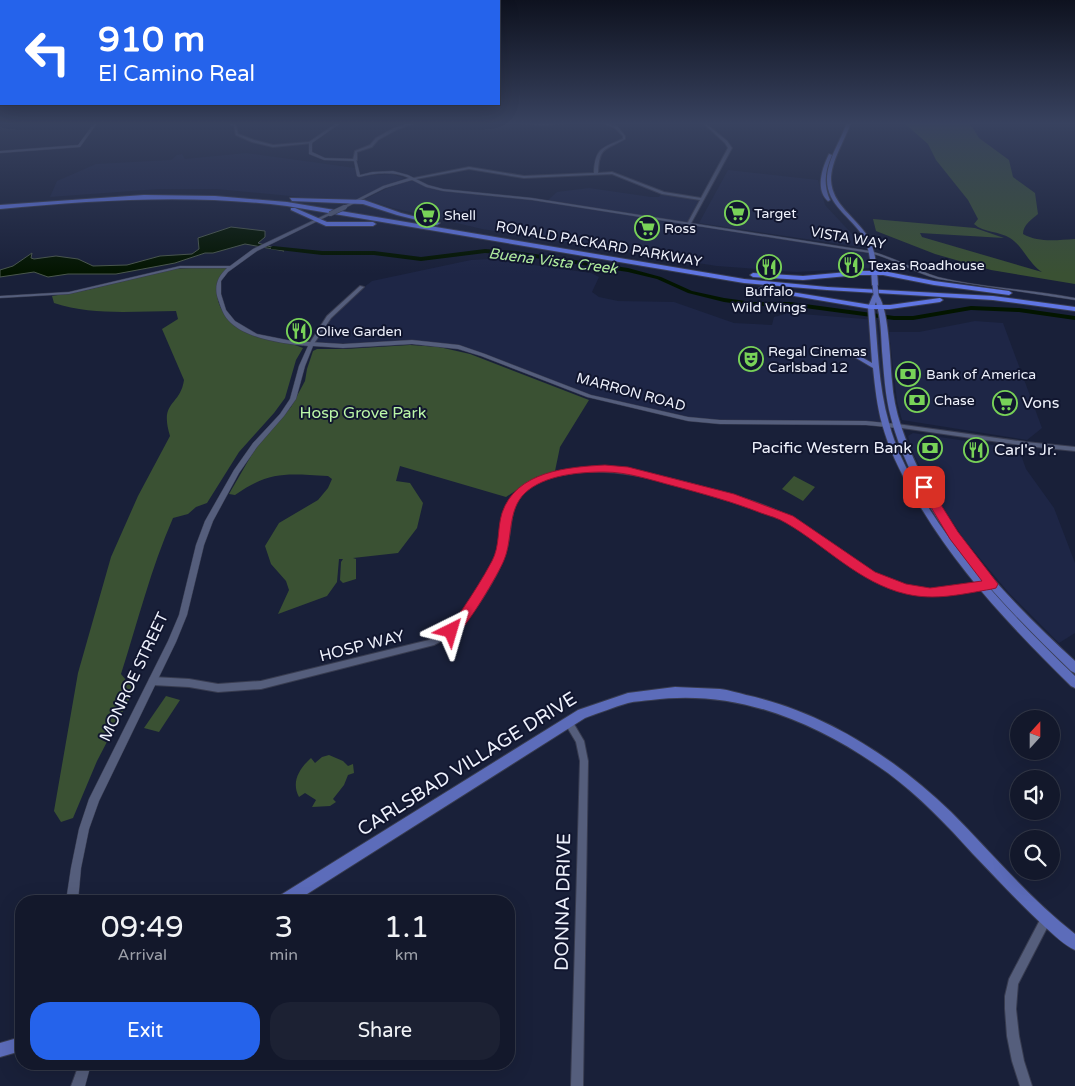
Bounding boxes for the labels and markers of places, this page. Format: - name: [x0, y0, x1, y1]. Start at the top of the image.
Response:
- supermarket icon: Target: [724, 200, 750, 226]
- supermarket icon: Shell: [414, 202, 440, 228]
- place label: Target: [754, 205, 797, 222]
- place label: Shell: [444, 207, 476, 224]
- supermarket icon: Ross: [634, 215, 660, 241]
- place label: Ross: [664, 220, 696, 237]
- restaurant icon: Texas Roadhouse: [838, 252, 864, 278]
- restaurant icon: Buffalo Wild Wings: [756, 254, 782, 280]
- place label: Texas Roadhouse: [868, 257, 985, 274]
- place label: Buffalo Wild Wings: [731, 283, 807, 316]
- restaurant icon: Olive Garden: [286, 318, 312, 344]
- place label: Olive Garden: [316, 323, 402, 340]
- place label: Regal Cinemas Carlsbad 12: [768, 343, 867, 376]
- theatre icon: Regal Cinemas Carlsbad 12: [738, 346, 764, 372]
- bank icon: Bank of America: [895, 361, 921, 387]
- place label: Bank of America: [926, 366, 1036, 383]
- bank icon: Chase: [904, 387, 930, 413]
- supermarket icon: Vons: [992, 390, 1018, 416]
- place label: Chase: [934, 392, 975, 409]
- place label: Vons: [1022, 393, 1059, 413]
- bank icon: Pacific Western Bank: [917, 435, 943, 461]
- restaurant icon: Carl's Jr.: [963, 437, 989, 463]
- place label: Pacific Western Bank: [752, 438, 912, 458]
- place label: Carl's Jr.: [994, 440, 1057, 460]
- pin: [903, 466, 945, 508]

